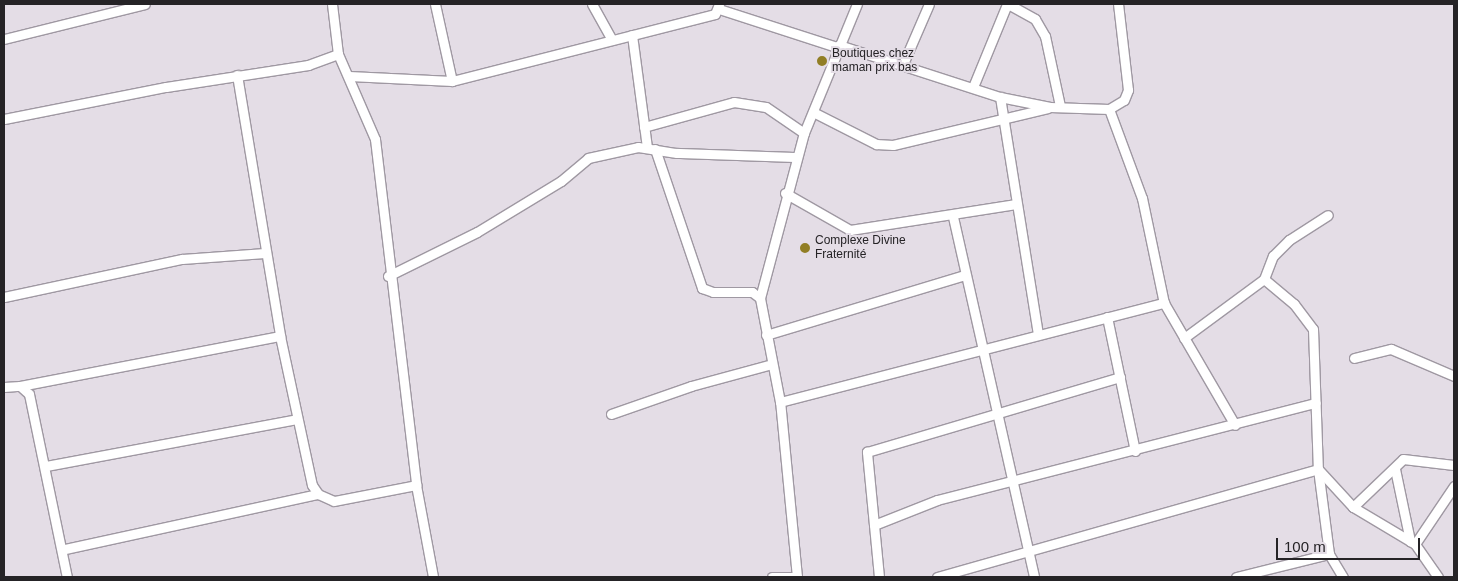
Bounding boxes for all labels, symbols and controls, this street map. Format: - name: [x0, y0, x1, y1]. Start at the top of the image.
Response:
- place label: Boutiques chez maman prix bas: [832, 47, 917, 75]
- marker: Boutiques chez maman prix bas: [816, 55, 828, 67]
- place label: Complexe Divine Fraternité: [815, 234, 906, 262]
- marker: Complexe Divine Fraternité: [799, 242, 811, 254]
- scale bar: [1278, 528, 1422, 560]
- text: 100 m: [1284, 538, 1326, 555]

